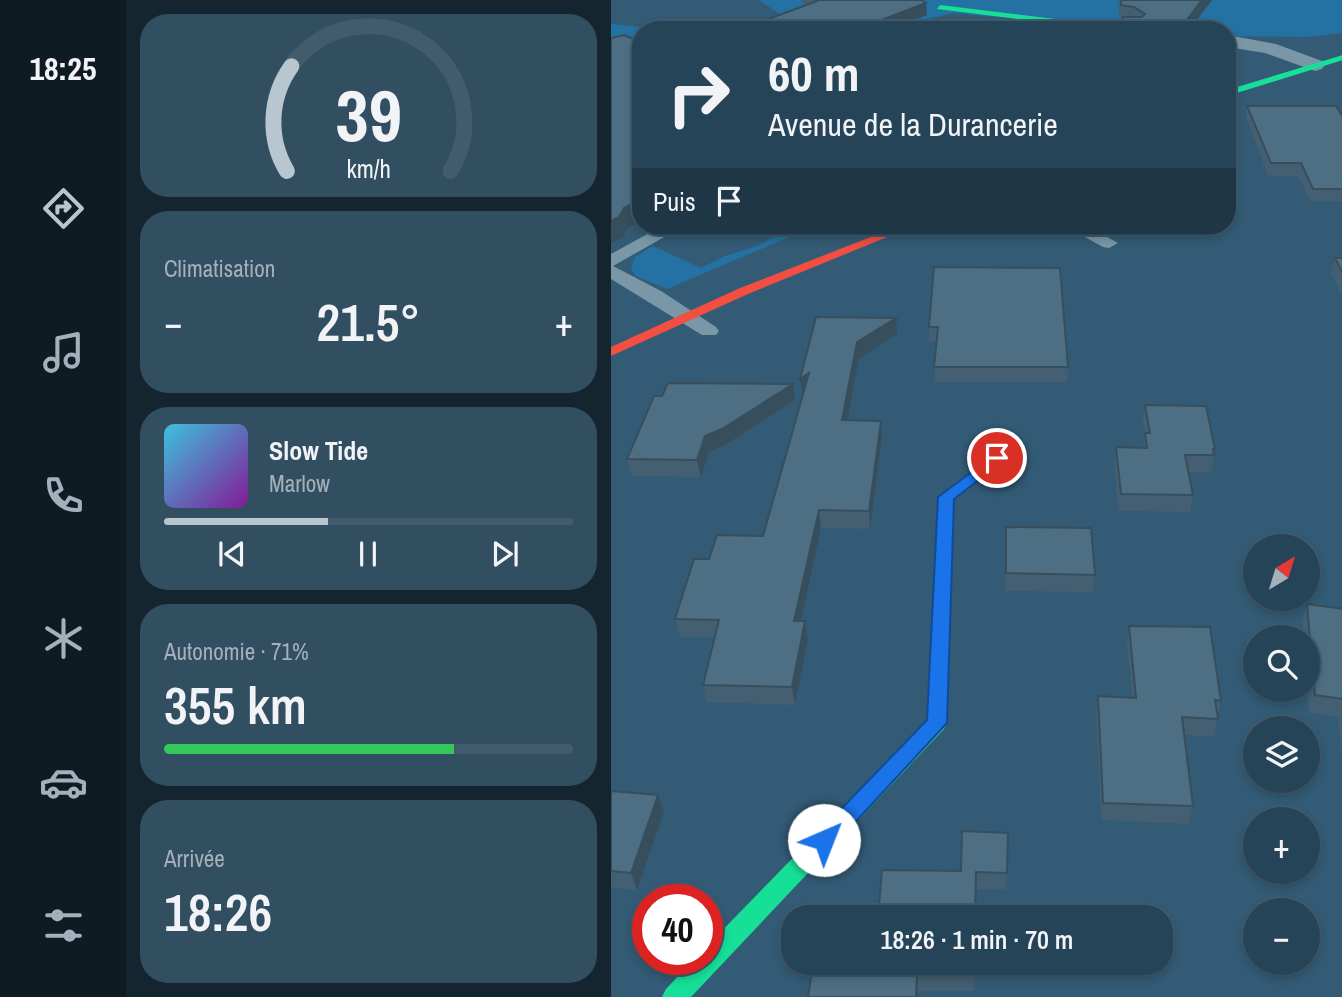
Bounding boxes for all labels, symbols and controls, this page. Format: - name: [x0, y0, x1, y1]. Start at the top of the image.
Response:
- text: 60 m: [768, 40, 860, 106]
- text: 18:25: [29, 47, 97, 90]
- icon: right: [653, 49, 744, 140]
- text: 39: [335, 67, 402, 165]
- text: Avenue de la Durancerie: [768, 103, 1058, 146]
- text: km/h: [346, 152, 391, 186]
- icon: arrive: [710, 182, 748, 220]
- icon: directions: [39, 184, 88, 233]
- text: Puis: [653, 184, 696, 219]
- text: Climatisation: [164, 253, 275, 284]
- text: 21.5°: [317, 287, 420, 357]
- text: −: [164, 297, 182, 348]
- text: +: [555, 297, 573, 348]
- icon: music: [39, 328, 88, 377]
- pin: [967, 428, 1027, 488]
- text: Slow Tide: [269, 433, 368, 468]
- icon: arrive: [978, 439, 1016, 477]
- text: Marlow: [269, 468, 330, 499]
- icon: phone: [39, 471, 88, 520]
- north arrow: [1243, 534, 1320, 611]
- map controls: [1243, 534, 1320, 975]
- icon: previous: [213, 535, 251, 573]
- icon: pause: [349, 535, 387, 573]
- icon: next: [486, 535, 524, 573]
- icon: climate: [39, 614, 88, 663]
- button: search: [1243, 625, 1320, 702]
- text: Autonomie · 71%: [164, 636, 309, 667]
- text: 355 km: [164, 670, 307, 740]
- button: layers: [1243, 716, 1320, 793]
- icon: car: [39, 758, 88, 807]
- position arrow: [787, 803, 861, 877]
- button: +: [1243, 807, 1320, 884]
- text: Arrivée: [164, 843, 225, 874]
- text: 18:26: [164, 877, 272, 947]
- speed limit sign: 40: [632, 884, 723, 975]
- button: −: [1243, 898, 1320, 975]
- icon: filters: [39, 901, 88, 950]
- text: 18:26 · 1 min · 70 m: [881, 922, 1073, 957]

